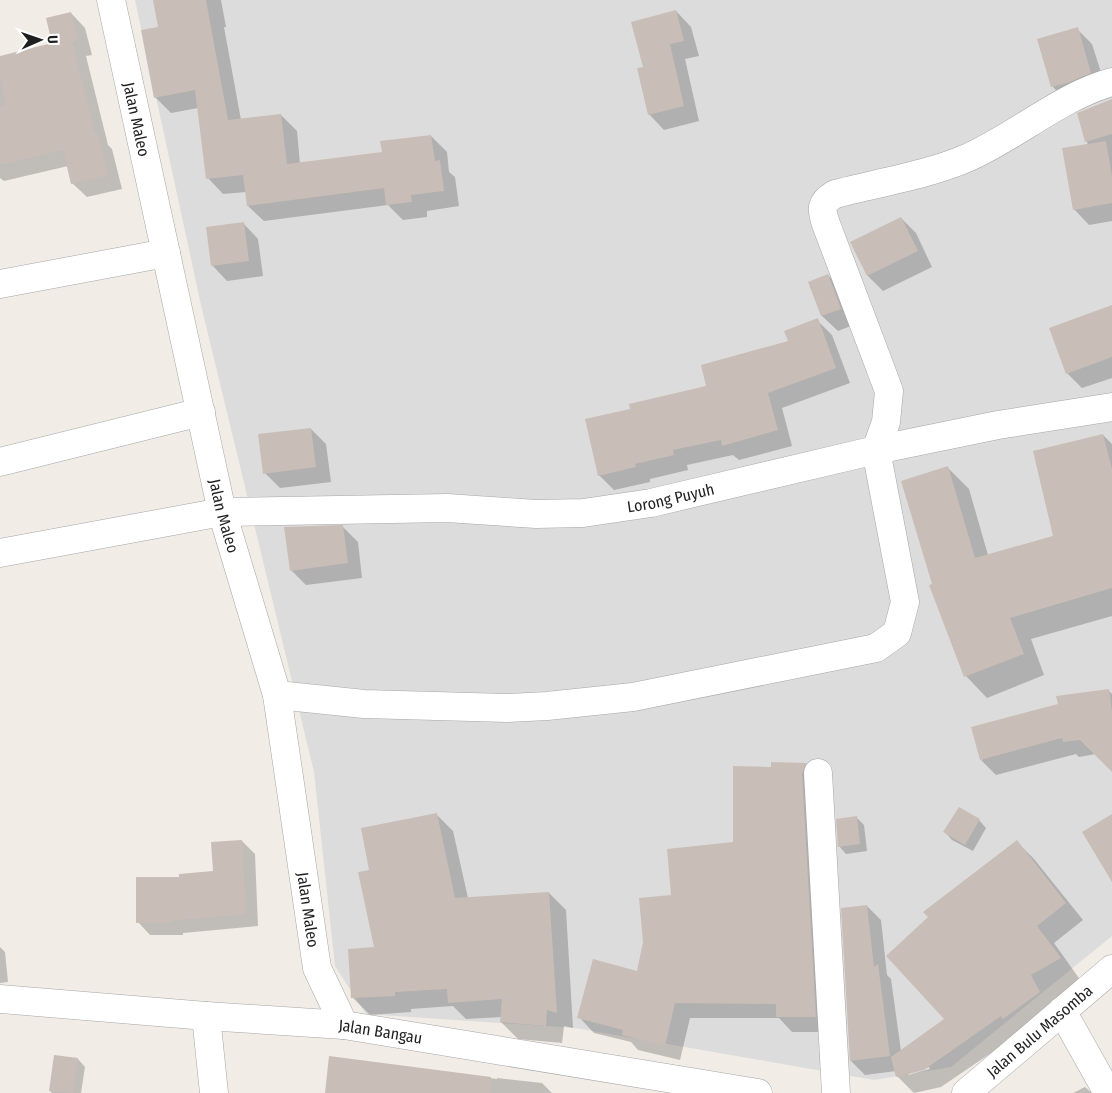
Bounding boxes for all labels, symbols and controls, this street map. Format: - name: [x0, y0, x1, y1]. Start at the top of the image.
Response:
- north arrow: [15, 15, 65, 65]
- text: U: [44, 35, 61, 44]
- street label: Jalan Maleo: [120, 80, 154, 158]
- street label: Jalan Maleo: [206, 477, 243, 555]
- street label: Lorong Puyuh: [626, 479, 716, 516]
- street label: Jalan Maleo: [294, 871, 323, 949]
- street label: Jalan Bulu Masomba: [982, 981, 1096, 1081]
- street label: Jalan Bangau: [338, 1015, 424, 1047]

